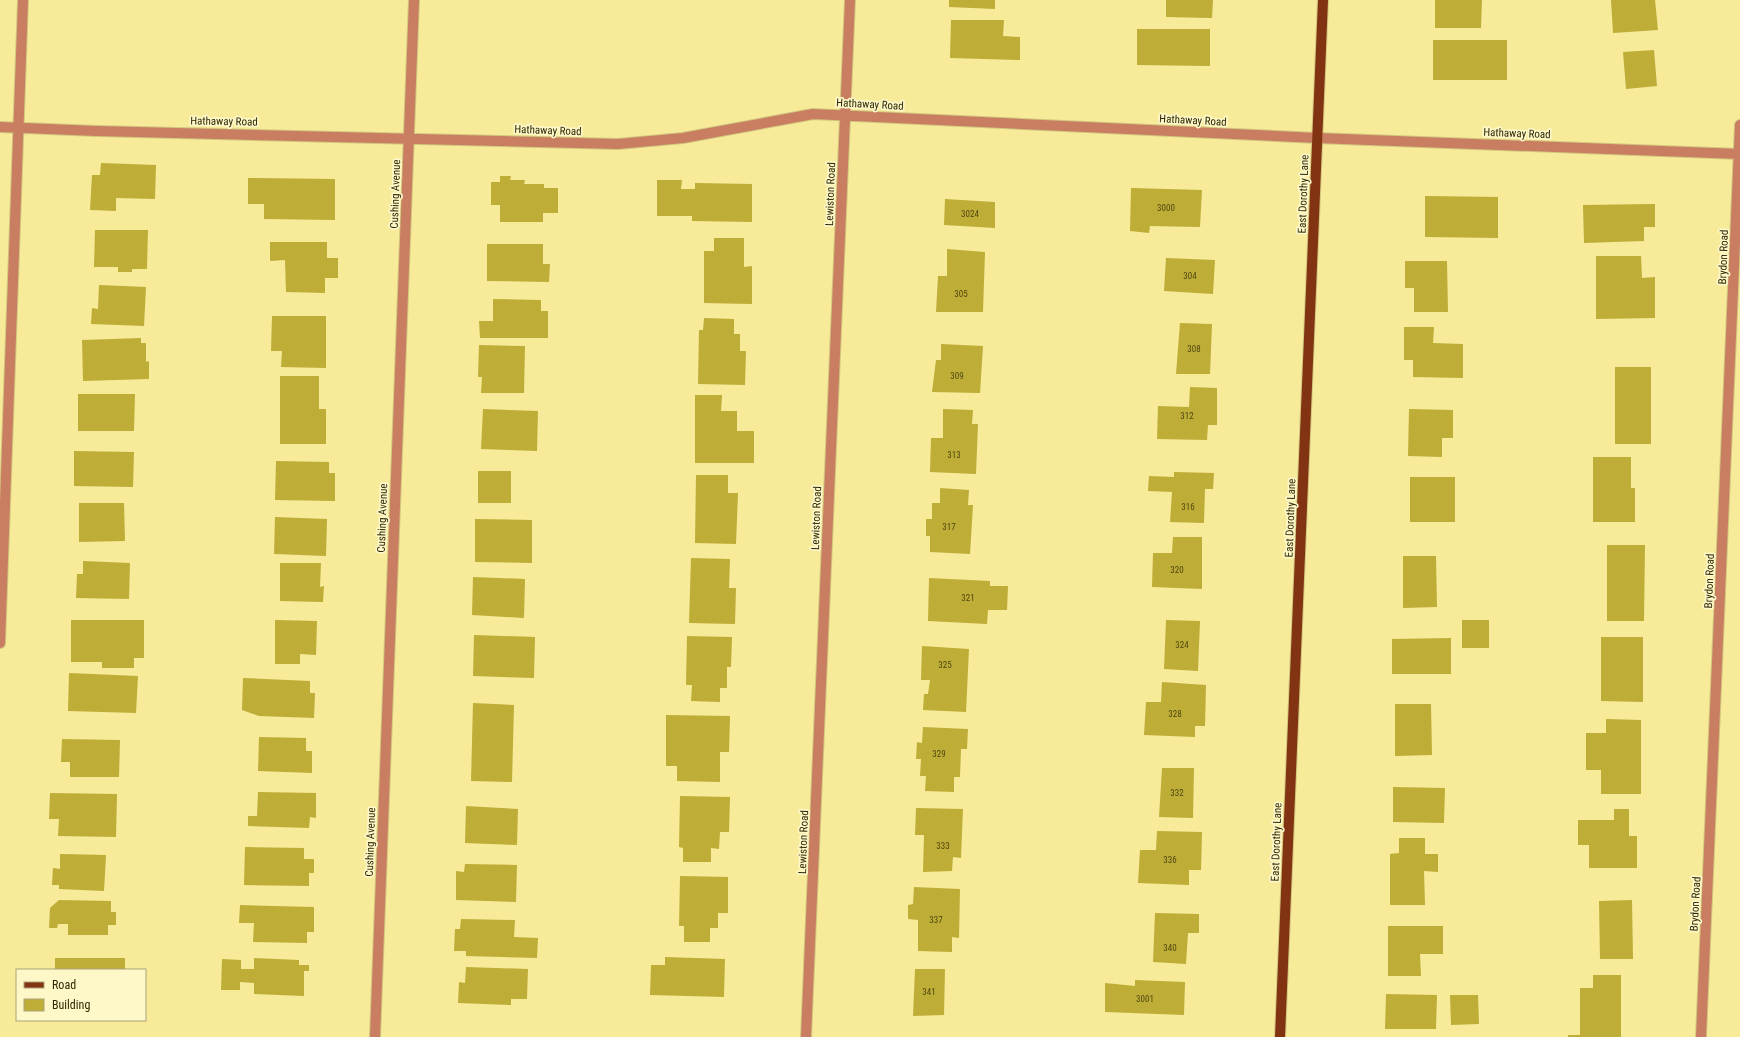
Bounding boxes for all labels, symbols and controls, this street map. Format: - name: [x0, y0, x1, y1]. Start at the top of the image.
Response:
- street label: Hathaway Road: [836, 96, 904, 113]
- street label: Hathaway Road: [1159, 112, 1227, 129]
- street label: Hathaway Road: [190, 114, 258, 129]
- street label: Hathaway Road: [514, 123, 582, 138]
- street label: Hathaway Road: [1483, 126, 1551, 141]
- street label: East Dorothy Lane: [1296, 154, 1311, 234]
- street label: Cushing Avenue: [388, 159, 403, 229]
- street label: Lewiston Road: [823, 162, 838, 226]
- house number: 3000: [1157, 203, 1175, 213]
- house number: 3024: [961, 209, 979, 219]
- street label: Brydon Road: [1716, 229, 1731, 285]
- house number: 304: [1183, 271, 1197, 281]
- house number: 305: [954, 289, 968, 299]
- house number: 308: [1187, 344, 1201, 354]
- house number: 309: [950, 371, 964, 381]
- house number: 312: [1180, 411, 1194, 421]
- house number: 313: [947, 450, 961, 460]
- street label: East Dorothy Lane: [1283, 478, 1298, 558]
- street label: Cushing Avenue: [375, 483, 390, 553]
- street label: Lewiston Road: [809, 486, 824, 550]
- house number: 316: [1181, 502, 1195, 512]
- house number: 317: [942, 522, 956, 532]
- street label: Brydon Road: [1702, 553, 1717, 609]
- house number: 320: [1170, 565, 1184, 575]
- house number: 321: [961, 593, 975, 603]
- house number: 324: [1175, 640, 1189, 650]
- house number: 325: [938, 660, 952, 670]
- house number: 328: [1168, 709, 1182, 719]
- house number: 329: [932, 749, 946, 759]
- house number: 332: [1170, 788, 1184, 798]
- street label: East Dorothy Lane: [1269, 802, 1284, 882]
- street label: Cushing Avenue: [363, 807, 378, 877]
- street label: Lewiston Road: [796, 810, 811, 874]
- house number: 333: [936, 841, 950, 851]
- house number: 336: [1163, 855, 1177, 865]
- street label: Brydon Road: [1688, 876, 1703, 932]
- house number: 337: [929, 915, 943, 925]
- house number: 340: [1163, 943, 1177, 953]
- legend: [16, 969, 146, 1021]
- text: Road: [52, 978, 76, 992]
- house number: 341: [922, 987, 936, 997]
- house number: 3001: [1136, 994, 1154, 1004]
- text: Building: [52, 998, 90, 1012]

